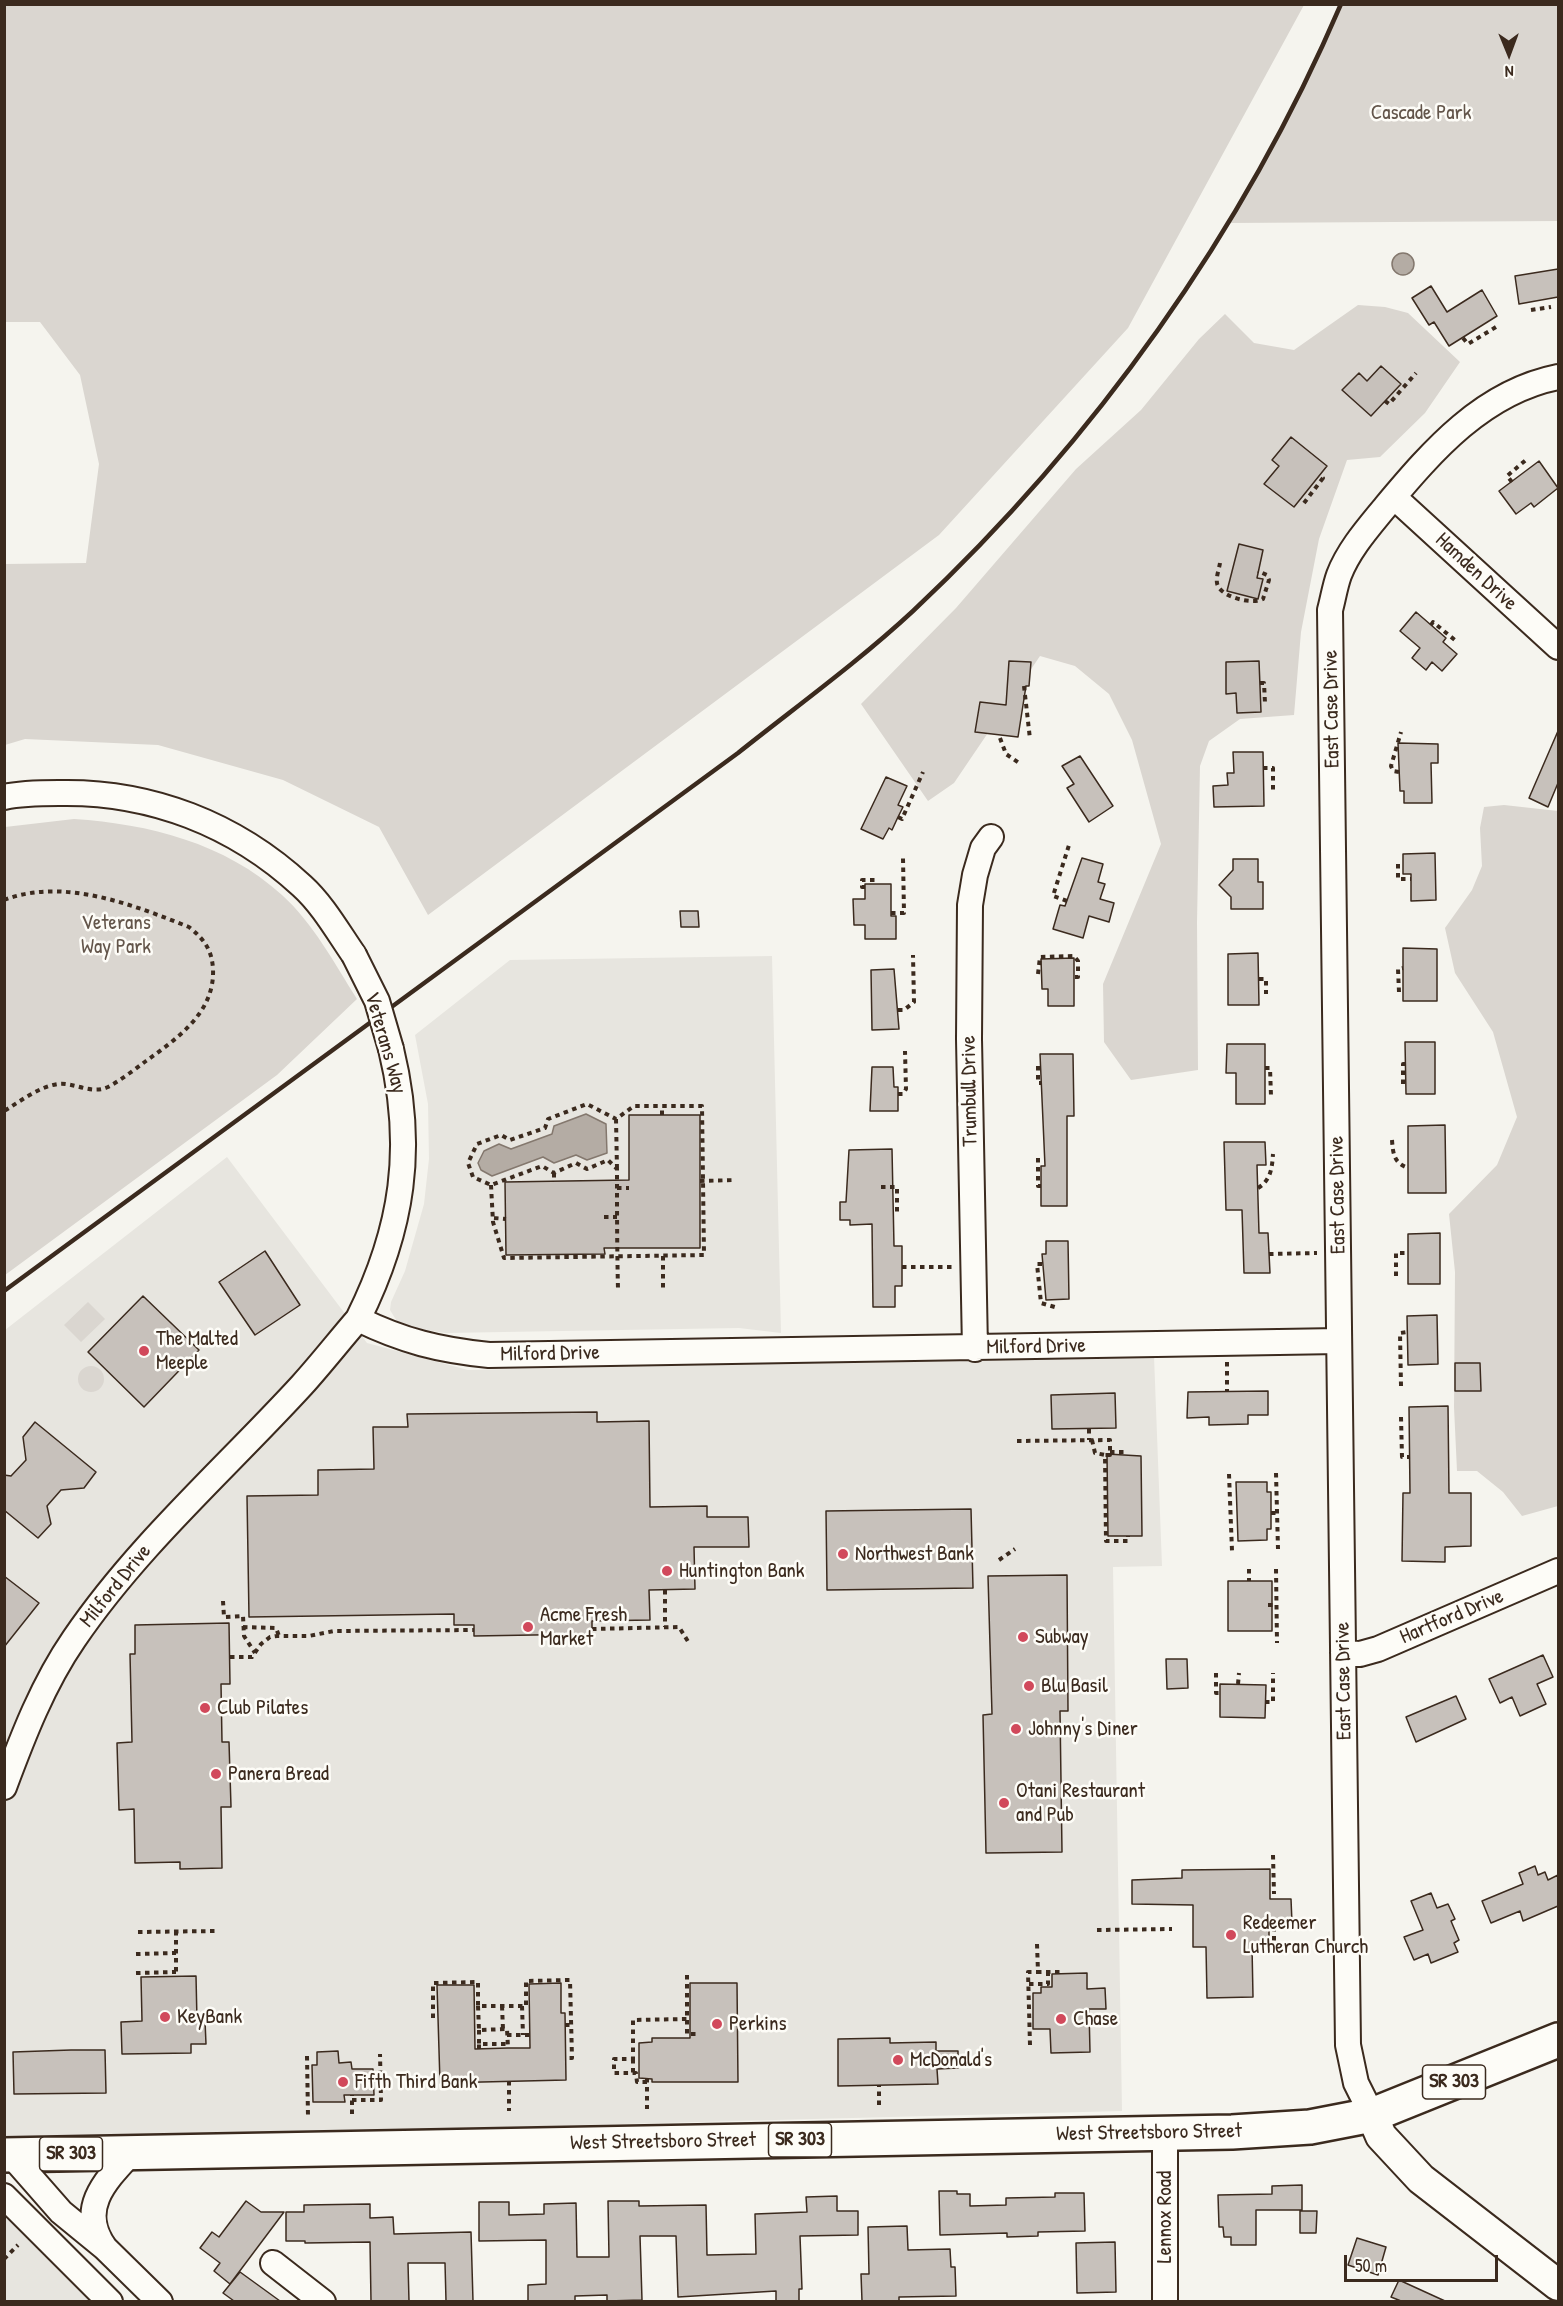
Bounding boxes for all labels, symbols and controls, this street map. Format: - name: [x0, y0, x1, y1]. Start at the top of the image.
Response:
- north arrow: [1479, 24, 1539, 84]
- text: N: [1505, 61, 1514, 83]
- park label: Cascade Park: [1371, 100, 1471, 126]
- street label: Hamden Drive: [1430, 528, 1522, 616]
- street label: East Case Drive: [1318, 650, 1346, 768]
- park label: Veterans Way Park: [81, 910, 151, 960]
- street label: Veterans Way: [358, 989, 412, 1097]
- street label: Trumbull Drive: [956, 1035, 984, 1147]
- street label: East Case Drive: [1324, 1136, 1352, 1254]
- place label: The Malted Meeple: [156, 1326, 238, 1376]
- street label: Milford Drive: [986, 1334, 1086, 1360]
- street label: Milford Drive: [500, 1341, 600, 1367]
- marker: The Malted Meeple: [137, 1344, 151, 1358]
- street label: Milford Drive: [75, 1539, 157, 1633]
- place label: Northwest Bank: [855, 1541, 974, 1567]
- marker: Northwest Bank: [836, 1547, 850, 1561]
- place label: Huntington Bank: [679, 1558, 805, 1584]
- marker: Huntington Bank: [660, 1564, 674, 1578]
- street label: Hartford Drive: [1396, 1584, 1508, 1650]
- place label: Acme Fresh Market: [540, 1602, 627, 1652]
- marker: Acme Fresh Market: [521, 1620, 535, 1634]
- street label: East Case Drive: [1330, 1622, 1358, 1740]
- place label: Subway: [1035, 1624, 1089, 1650]
- marker: Subway: [1016, 1630, 1030, 1644]
- place label: Blu Basil: [1041, 1673, 1108, 1699]
- marker: Blu Basil: [1022, 1679, 1036, 1693]
- place label: Club Pilates: [217, 1695, 308, 1721]
- marker: Club Pilates: [198, 1701, 212, 1715]
- place label: Johnny's Diner: [1028, 1716, 1138, 1742]
- marker: Johnny's Diner: [1009, 1722, 1023, 1736]
- place label: Panera Bread: [228, 1761, 329, 1787]
- marker: Panera Bread: [209, 1767, 223, 1781]
- place label: Otani Restaurant and Pub: [1016, 1778, 1145, 1828]
- marker: Otani Restaurant and Pub: [997, 1796, 1011, 1810]
- place label: Redeemer Lutheran Church: [1243, 1910, 1368, 1960]
- marker: Redeemer Lutheran Church: [1224, 1928, 1238, 1942]
- place label: KeyBank: [177, 2004, 242, 2030]
- place label: Chase: [1073, 2006, 1118, 2032]
- marker: KeyBank: [158, 2010, 172, 2024]
- place label: Perkins: [729, 2011, 787, 2037]
- marker: Chase: [1054, 2012, 1068, 2026]
- marker: Perkins: [710, 2017, 724, 2031]
- place label: McDonald's: [910, 2047, 992, 2073]
- marker: McDonald's: [891, 2053, 905, 2067]
- road number: SR 303: [1422, 2065, 1486, 2099]
- place label: Fifth Third Bank: [355, 2069, 478, 2095]
- marker: Fifth Third Bank: [336, 2075, 350, 2089]
- street label: West Streetsboro Street: [1056, 2119, 1242, 2147]
- road number: SR 303: [768, 2123, 832, 2157]
- street label: West Streetsboro Street: [570, 2128, 756, 2156]
- road number: SR 303: [40, 2137, 103, 2171]
- street label: Lennox Road: [1152, 2171, 1178, 2263]
- scale bar: [1347, 2243, 1502, 2281]
- text: 50 m: [1355, 2253, 1387, 2278]

